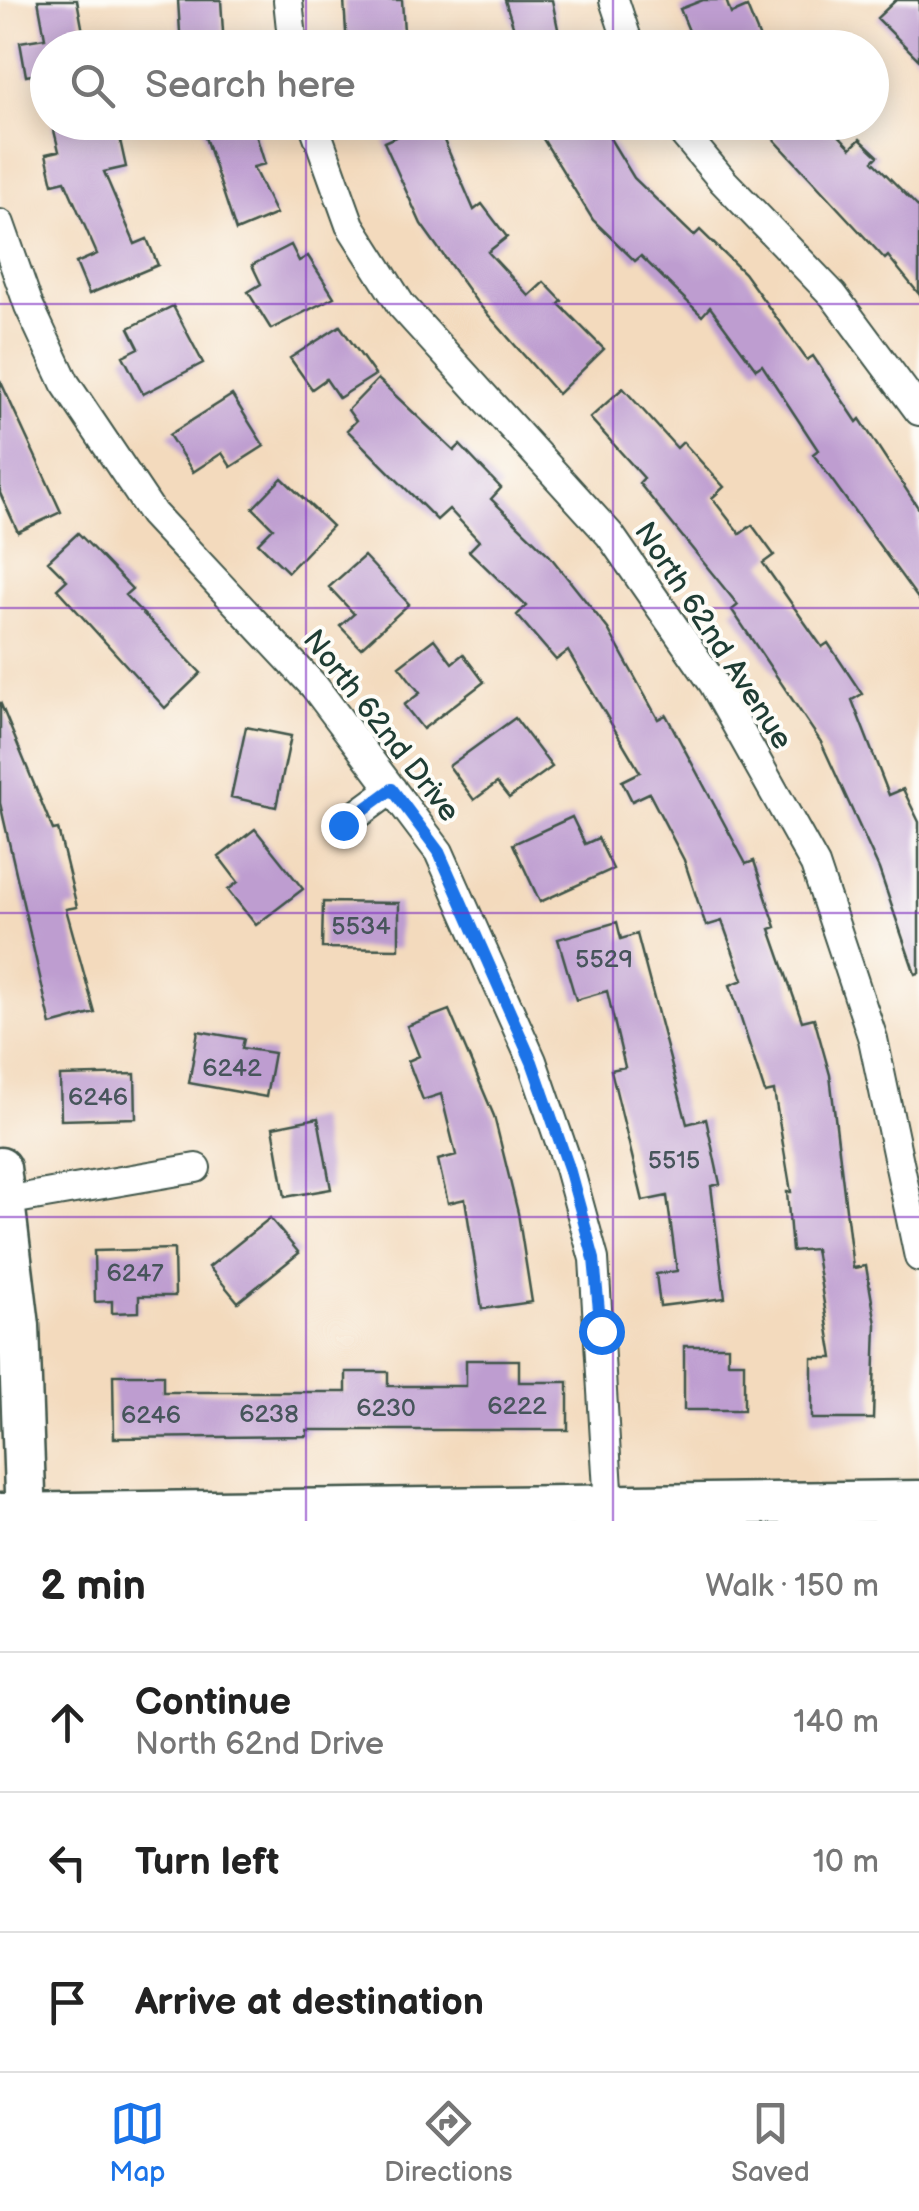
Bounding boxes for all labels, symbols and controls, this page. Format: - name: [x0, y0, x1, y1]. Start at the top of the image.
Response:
- search box: [30, 30, 889, 140]
- icon: search: [65, 58, 120, 113]
- text: Search here: [145, 63, 356, 108]
- street label: North 62nd Avenue: [626, 516, 800, 756]
- street label: North 62nd Drive: [295, 623, 467, 829]
- route end: [321, 803, 367, 849]
- house number: 5534: [331, 911, 391, 942]
- house number: 5529: [575, 944, 633, 975]
- house number: 6242: [202, 1053, 262, 1084]
- house number: 6246: [68, 1082, 128, 1113]
- house number: 5515: [648, 1145, 700, 1176]
- house number: 6247: [106, 1258, 164, 1289]
- route start: [579, 1309, 625, 1355]
- house number: 6222: [487, 1391, 547, 1422]
- house number: 6230: [356, 1393, 416, 1424]
- house number: 6238: [239, 1399, 299, 1430]
- house number: 6246: [121, 1400, 181, 1431]
- text: 2 min: [40, 1561, 146, 1612]
- text: Walk · 150 m: [705, 1567, 879, 1606]
- text: Continue: [135, 1680, 291, 1725]
- icon: ahead: [40, 1695, 95, 1750]
- text: 140 m: [793, 1703, 879, 1742]
- text: North 62nd Drive: [135, 1725, 384, 1764]
- icon: left: [40, 1835, 95, 1890]
- text: Turn left: [135, 1840, 279, 1885]
- text: 10 m: [813, 1843, 879, 1882]
- icon: arrive: [40, 1975, 95, 2030]
- text: Arrive at destination: [135, 1980, 484, 2025]
- tab: Map: [109, 2096, 166, 2189]
- tab: Directions: [384, 2096, 513, 2189]
- tab: Saved: [731, 2096, 810, 2189]

